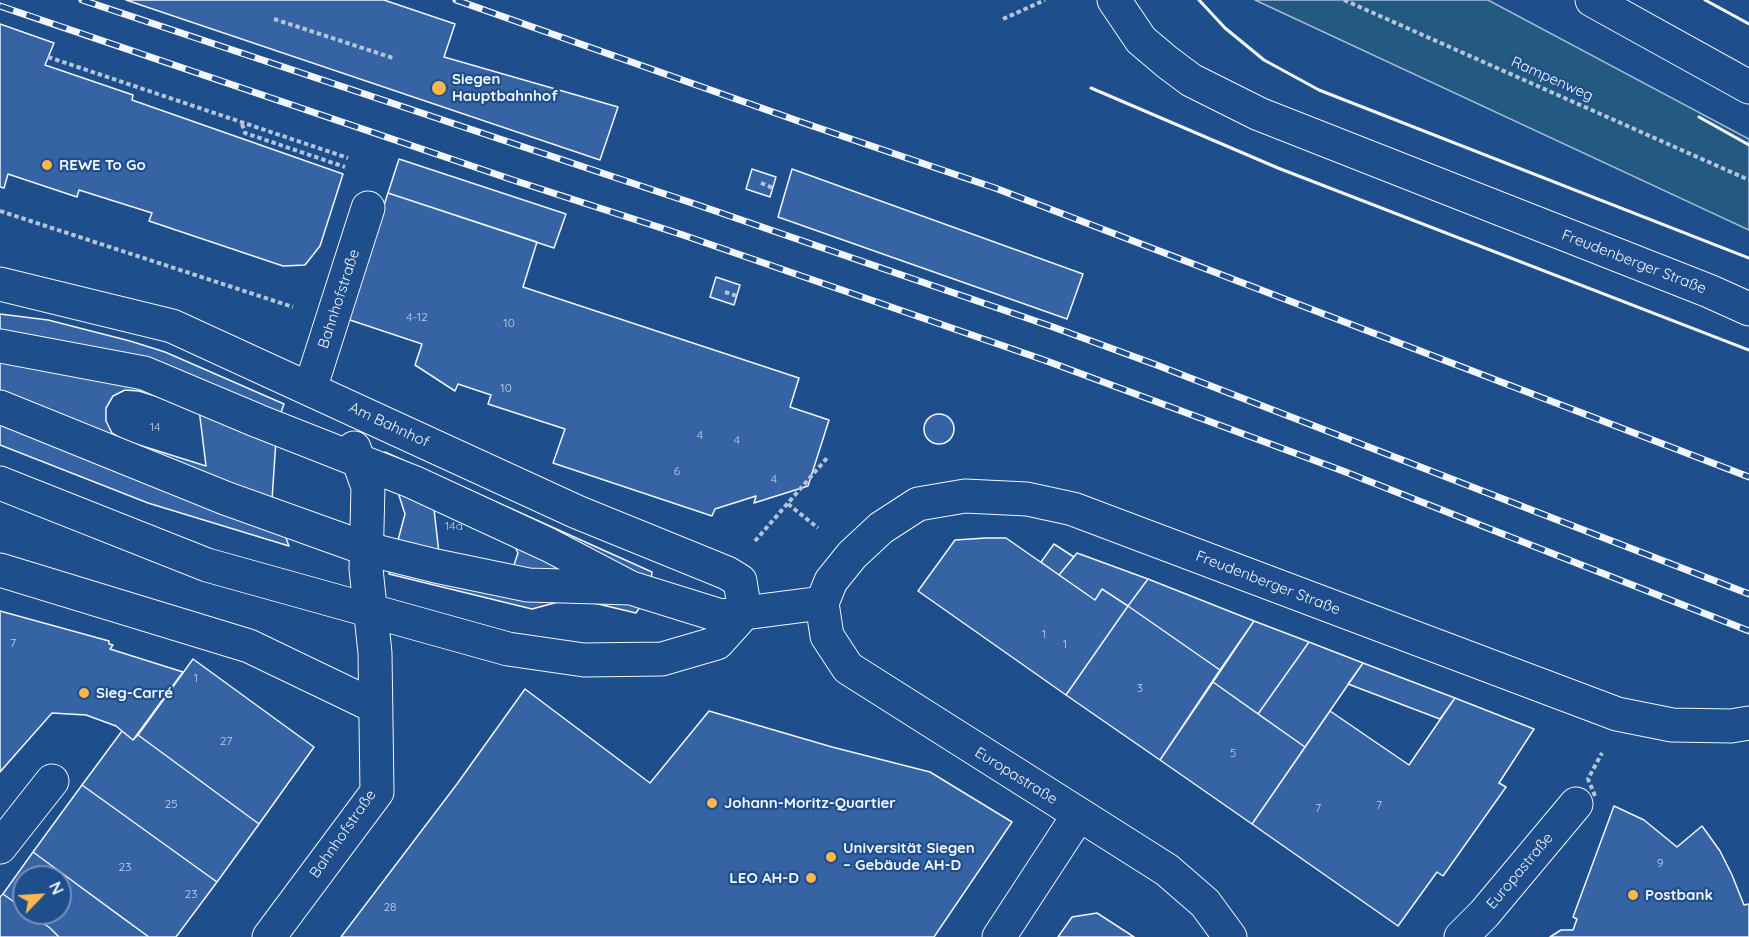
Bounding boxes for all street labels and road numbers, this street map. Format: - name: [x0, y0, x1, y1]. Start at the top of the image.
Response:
- street label: Rampenweg: [1508, 53, 1596, 105]
- street label: Freudenberger Straße: [1559, 226, 1709, 298]
- street label: Bahnhofstraße: [314, 247, 364, 351]
- street label: Am Bahnhof: [346, 399, 432, 451]
- street label: Freudenberger Straße: [1193, 547, 1343, 619]
- street label: Europastraße: [971, 743, 1061, 809]
- street label: Bahnhofstraße: [306, 786, 380, 882]
- street label: Europastraße: [1483, 829, 1557, 913]

